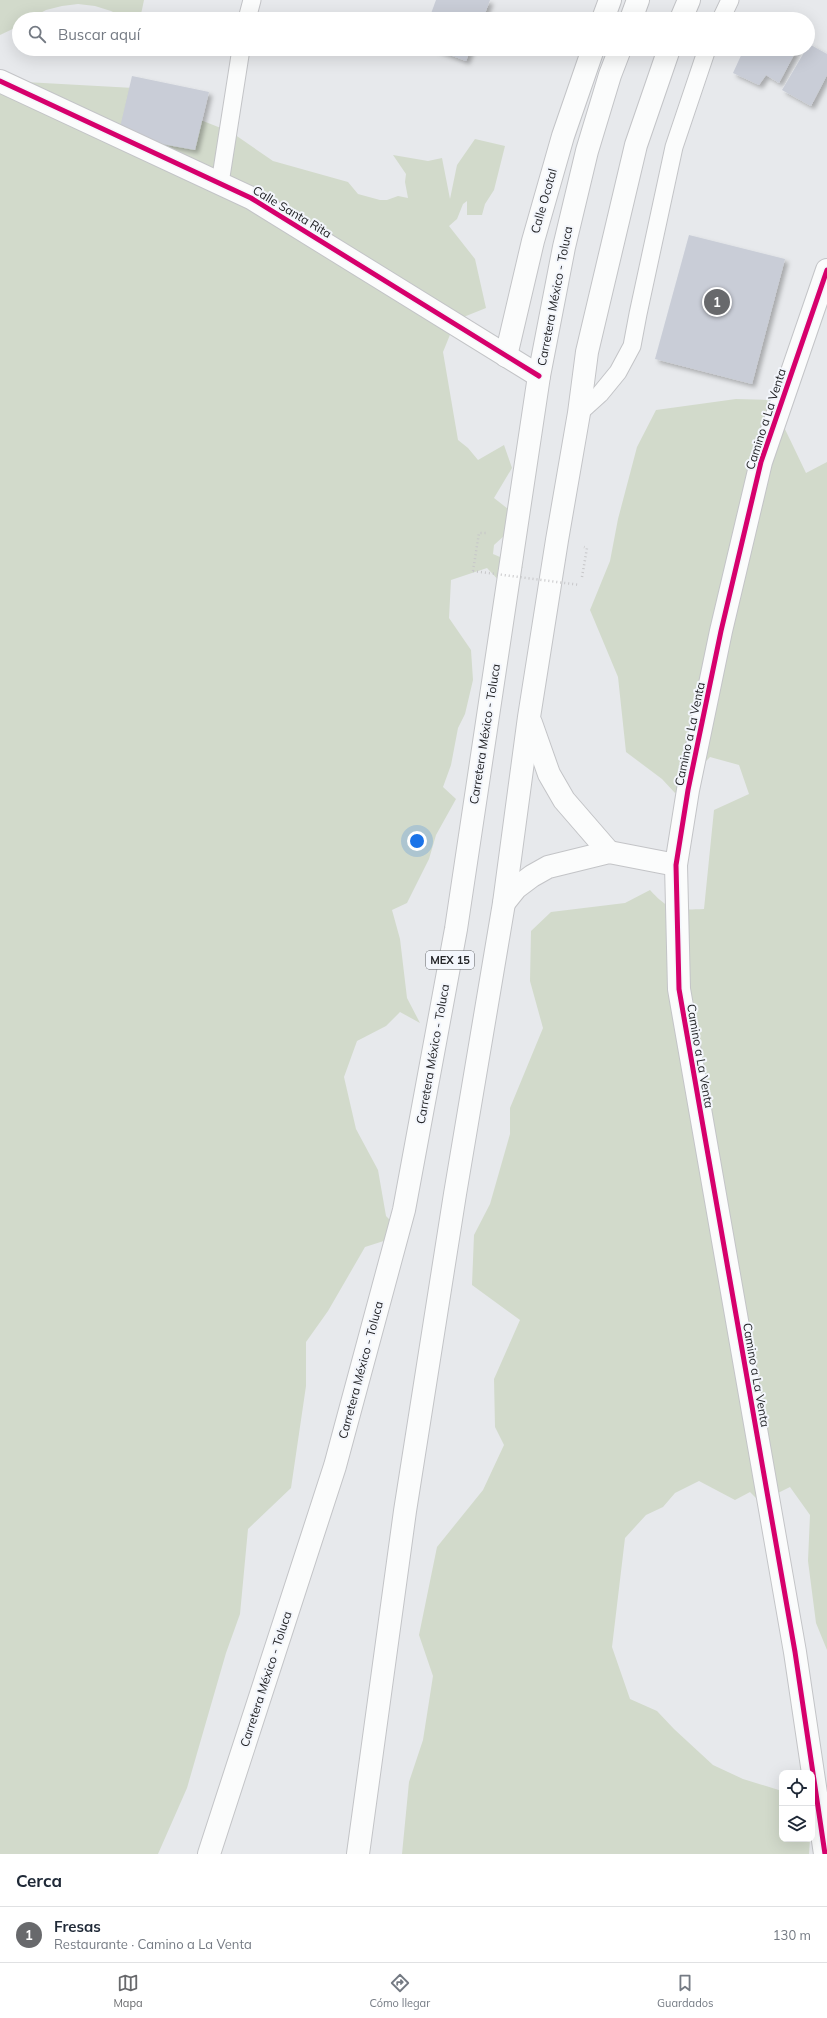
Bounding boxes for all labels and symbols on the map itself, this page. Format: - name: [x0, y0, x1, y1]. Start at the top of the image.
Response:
- street label: Calle Ocotal: [527, 167, 560, 235]
- street label: Calle Santa Rita: [250, 182, 334, 241]
- street label: Carretera México - Toluca: [534, 225, 575, 367]
- pin: 1: [704, 287, 730, 317]
- street label: Camino a La Venta: [742, 366, 789, 471]
- street label: Carretera México - Toluca: [466, 663, 503, 805]
- street label: Camino a La Venta: [671, 681, 708, 787]
- your location: [407, 831, 427, 851]
- road number: MEX 15: [426, 951, 474, 969]
- street label: Carretera México - Toluca: [413, 983, 452, 1125]
- street label: Camino a La Venta: [684, 1003, 717, 1109]
- street label: Carretera México - Toluca: [335, 1299, 386, 1440]
- street label: Camino a La Venta: [740, 1322, 773, 1428]
- street label: Carretera México - Toluca: [236, 1609, 295, 1749]

